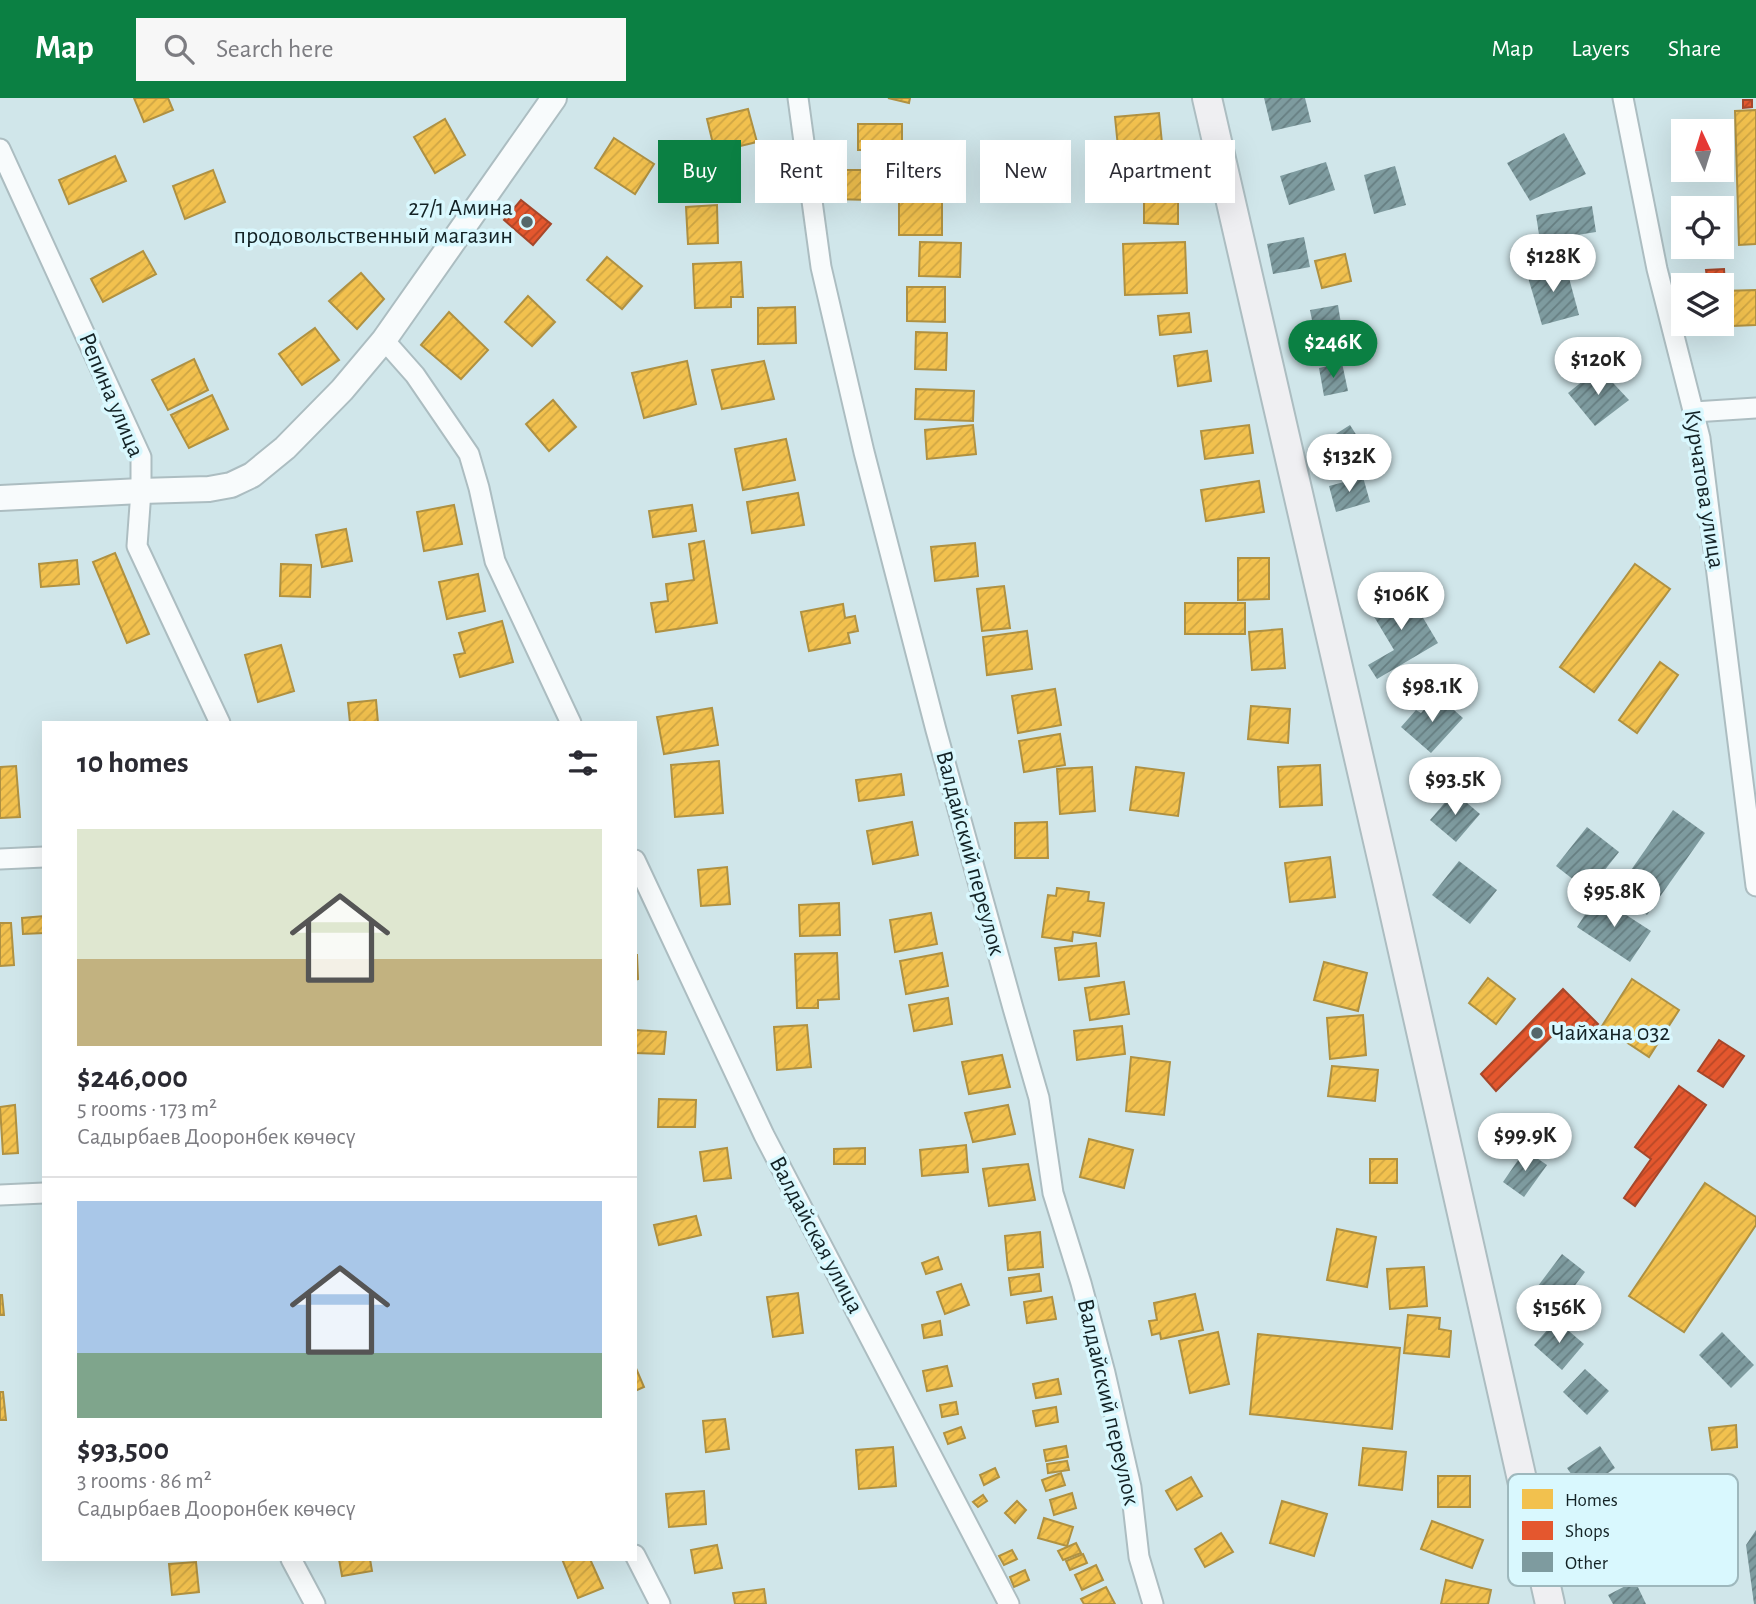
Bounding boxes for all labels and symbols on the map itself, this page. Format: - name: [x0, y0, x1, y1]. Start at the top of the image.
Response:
- north arrow: [1671, 119, 1734, 182]
- place label: 27/1 Амина продовольственный магазин: [233, 196, 513, 248]
- marker: 27/1 Амина продовольственный магазин: [519, 214, 535, 230]
- pin: $128K: [1504, 234, 1602, 294]
- pin: $246K: [1284, 320, 1382, 380]
- street label: Репина улица: [74, 329, 148, 461]
- pin: $120K: [1549, 338, 1647, 397]
- street label: Курчатова улица: [1680, 408, 1728, 570]
- pin: $132K: [1300, 434, 1398, 494]
- pin: $106K: [1352, 573, 1450, 632]
- pin: $98.1K: [1375, 664, 1489, 724]
- street label: Валдайский переулок: [931, 748, 1009, 958]
- pin: $93.5K: [1398, 758, 1512, 817]
- pin: $95.8K: [1557, 870, 1671, 929]
- place label: Чайхана 032: [1551, 1021, 1670, 1045]
- marker: Чайхана 032: [1529, 1025, 1545, 1041]
- pin: $99.9K: [1468, 1114, 1582, 1173]
- street label: Валдайская улица: [764, 1152, 868, 1318]
- pin: $156K: [1510, 1286, 1608, 1345]
- street label: Валдайский переулок: [1073, 1296, 1143, 1508]
- legend: [1508, 1474, 1738, 1586]
- text: Homes: [1565, 1491, 1618, 1510]
- text: Shops: [1565, 1522, 1610, 1541]
- text: Other: [1565, 1554, 1608, 1573]

